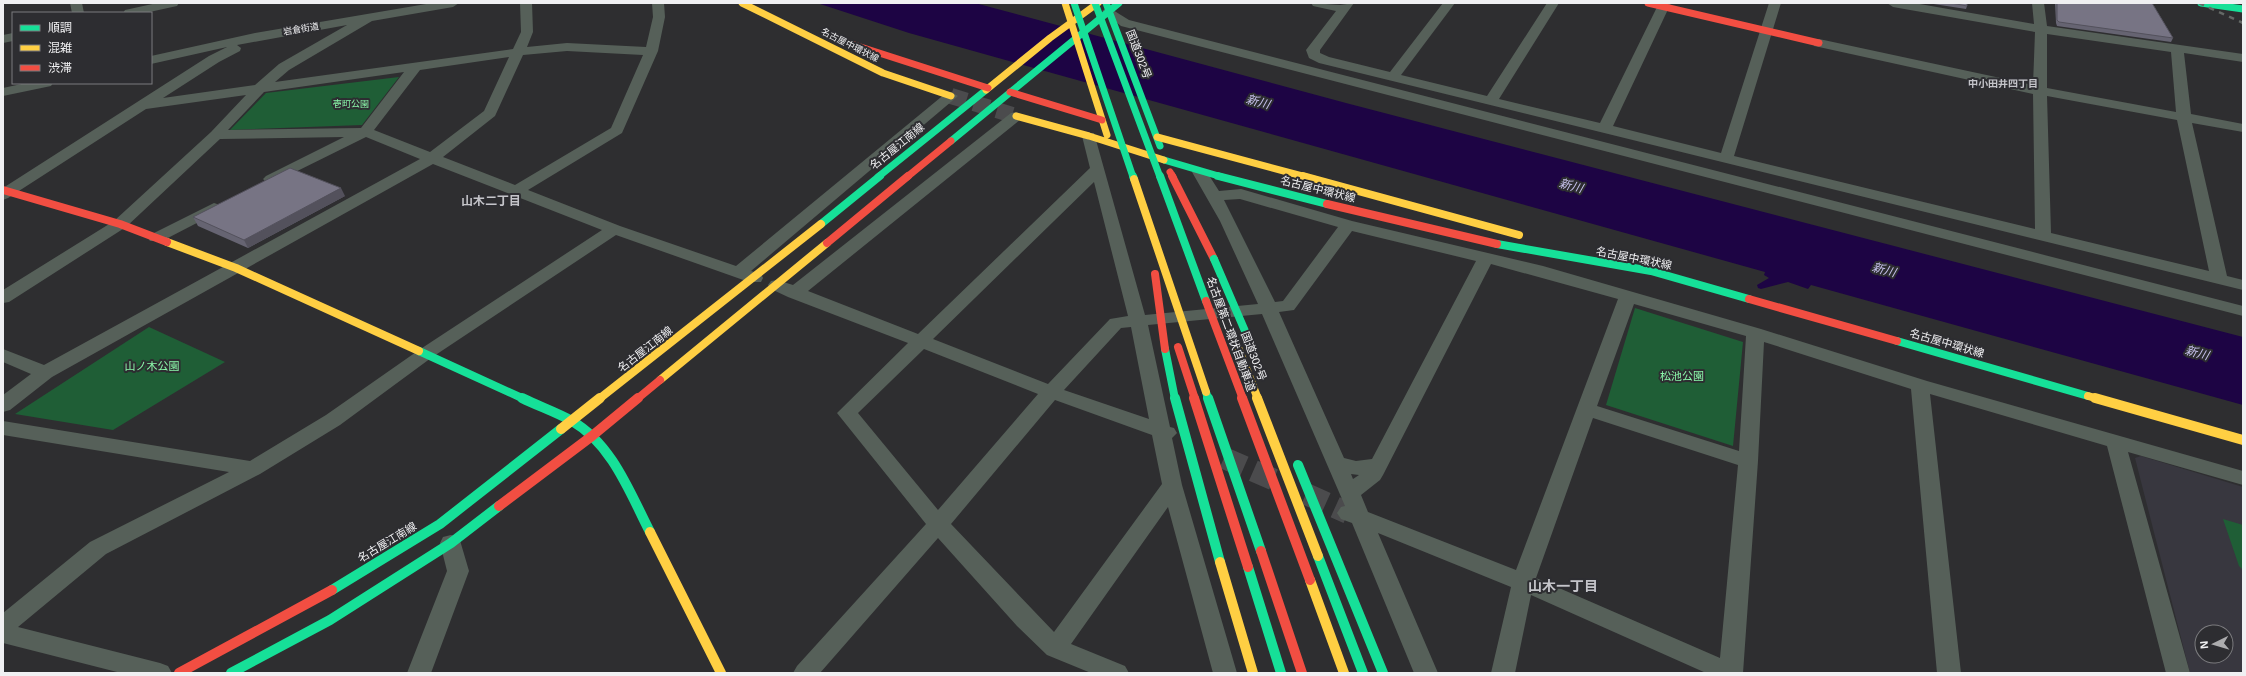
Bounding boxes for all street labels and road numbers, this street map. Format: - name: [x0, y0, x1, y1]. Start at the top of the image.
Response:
- street label: 岩倉街道: [282, 21, 320, 37]
- street label: 名古屋中環状線: [820, 25, 882, 64]
- street label: 国道302号: [1124, 28, 1154, 80]
- street label: 名古屋江南線: [868, 121, 926, 171]
- street label: 名古屋中環状線: [1279, 174, 1357, 204]
- street label: 名古屋中環状線: [1595, 245, 1673, 271]
- street label: 名古屋第二環状自動車道: [1205, 275, 1257, 393]
- street label: 名古屋江南線: [615, 324, 675, 374]
- street label: 名古屋中環状線: [1908, 327, 1986, 359]
- street label: 国道302号: [1239, 330, 1269, 382]
- street label: 名古屋江南線: [356, 520, 418, 564]

